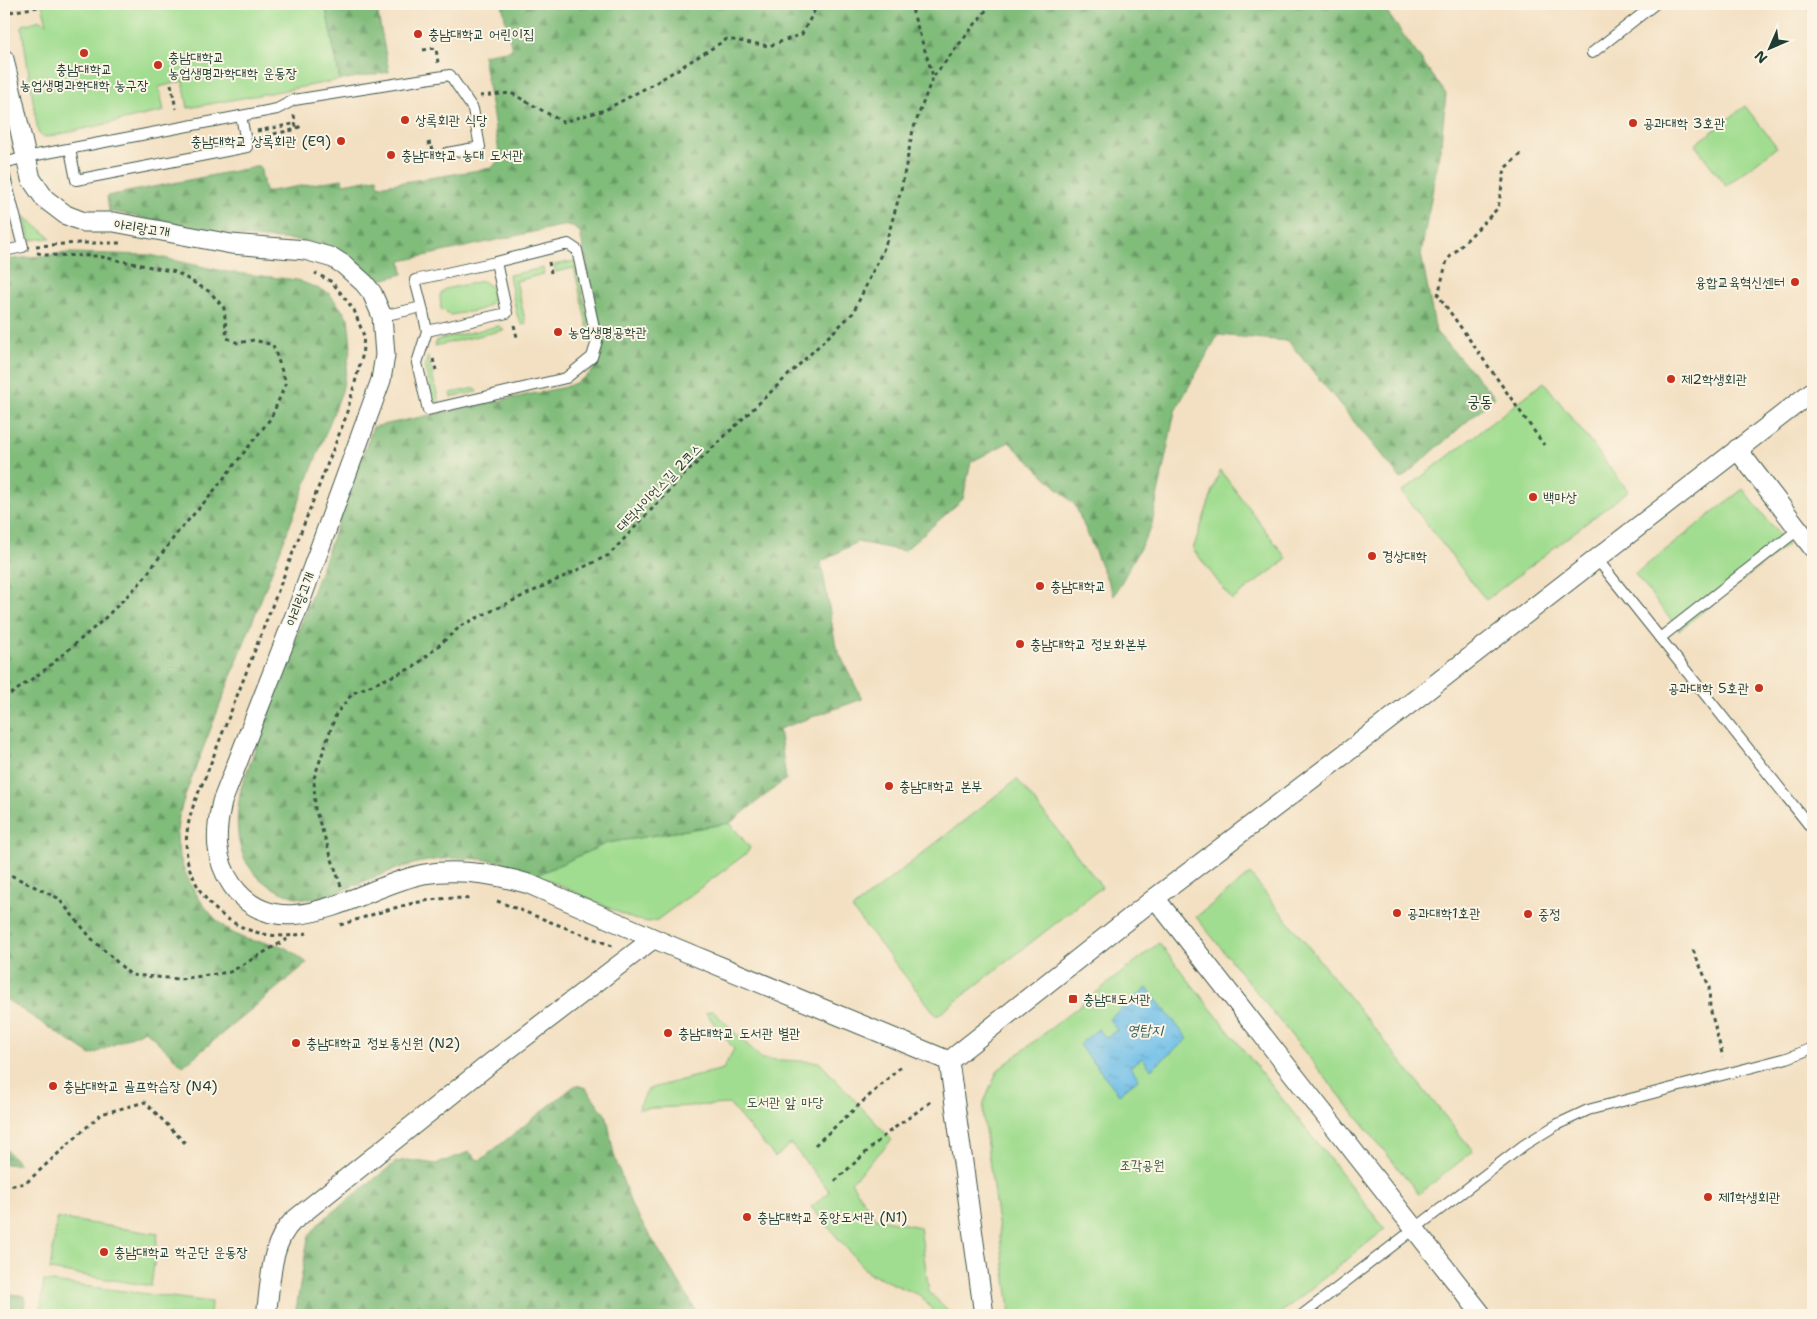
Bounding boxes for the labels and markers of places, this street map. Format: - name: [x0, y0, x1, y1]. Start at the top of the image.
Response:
- place label: 충남대학교 어린이집: [428, 25, 534, 43]
- marker: 충남대학교 어린이집: [412, 28, 424, 40]
- marker: 충남대학교 농업생명과학대학 농구장: [78, 47, 90, 59]
- place label: 충남대학교 농업생명과학대학 운동장: [168, 48, 297, 82]
- marker: 충남대학교 농업생명과학대학 운동장: [152, 59, 164, 71]
- place label: 충남대학교 농업생명과학대학 농구장: [20, 60, 149, 94]
- place label: 상록회관 식당: [415, 111, 488, 129]
- marker: 상록회관 식당: [399, 114, 411, 126]
- place label: 공과대학 3호관: [1643, 114, 1725, 132]
- marker: 공과대학 3호관: [1627, 117, 1639, 129]
- place label: 충남대학교 상록회관 (E9): [190, 132, 331, 150]
- marker: 충남대학교 상록회관 (E9): [335, 135, 347, 147]
- place label: 충남대학교 농대 도서관: [401, 146, 523, 164]
- marker: 충남대학교 농대 도서관: [385, 149, 397, 161]
- place label: 융합교육혁신센터: [1695, 273, 1785, 291]
- marker: 융합교육혁신센터: [1789, 276, 1801, 288]
- place label: 농업생명공학관: [568, 323, 647, 341]
- marker: 농업생명공학관: [552, 326, 564, 338]
- place label: 제2학생회관: [1681, 370, 1747, 388]
- marker: 제2학생회관: [1665, 373, 1677, 385]
- place label: 백마상: [1543, 488, 1578, 506]
- marker: 백마상: [1527, 491, 1539, 503]
- place label: 경상대학: [1382, 547, 1427, 565]
- marker: 경상대학: [1366, 550, 1378, 562]
- place label: 충남대학교: [1050, 577, 1106, 595]
- marker: 충남대학교: [1034, 580, 1046, 592]
- place label: 충남대학교 정보화본부: [1030, 635, 1147, 653]
- marker: 충남대학교 정보화본부: [1014, 638, 1026, 650]
- place label: 공과대학 5호관: [1668, 679, 1749, 697]
- marker: 공과대학 5호관: [1753, 682, 1765, 694]
- place label: 충남대학교 본부: [899, 777, 983, 795]
- marker: 충남대학교 본부: [883, 780, 895, 792]
- place label: 공과대학1호관: [1407, 904, 1480, 922]
- place label: 중정: [1538, 905, 1561, 923]
- marker: 공과대학1호관: [1391, 907, 1403, 919]
- marker: 중정: [1522, 908, 1534, 920]
- place label: 충남대도서관: [1083, 990, 1151, 1008]
- marker: 충남대도서관: [1067, 993, 1079, 1005]
- place label: 충남대학교 도서관 별관: [678, 1024, 800, 1042]
- marker: 충남대학교 도서관 별관: [662, 1027, 674, 1039]
- place label: 충남대학교 정보통신원 (N2): [306, 1034, 460, 1052]
- marker: 충남대학교 정보통신원 (N2): [290, 1037, 302, 1049]
- place label: 충남대학교 골프학습장 (N4): [63, 1077, 218, 1095]
- marker: 충남대학교 골프학습장 (N4): [47, 1080, 59, 1092]
- place label: 제1학생회관: [1718, 1188, 1780, 1206]
- marker: 제1학생회관: [1702, 1191, 1714, 1203]
- place label: 충남대학교 중앙도서관 (N1): [757, 1208, 907, 1226]
- marker: 충남대학교 중앙도서관 (N1): [741, 1211, 753, 1223]
- place label: 충남대학교 학군단 운동장: [114, 1243, 248, 1261]
- marker: 충남대학교 학군단 운동장: [98, 1246, 110, 1258]

